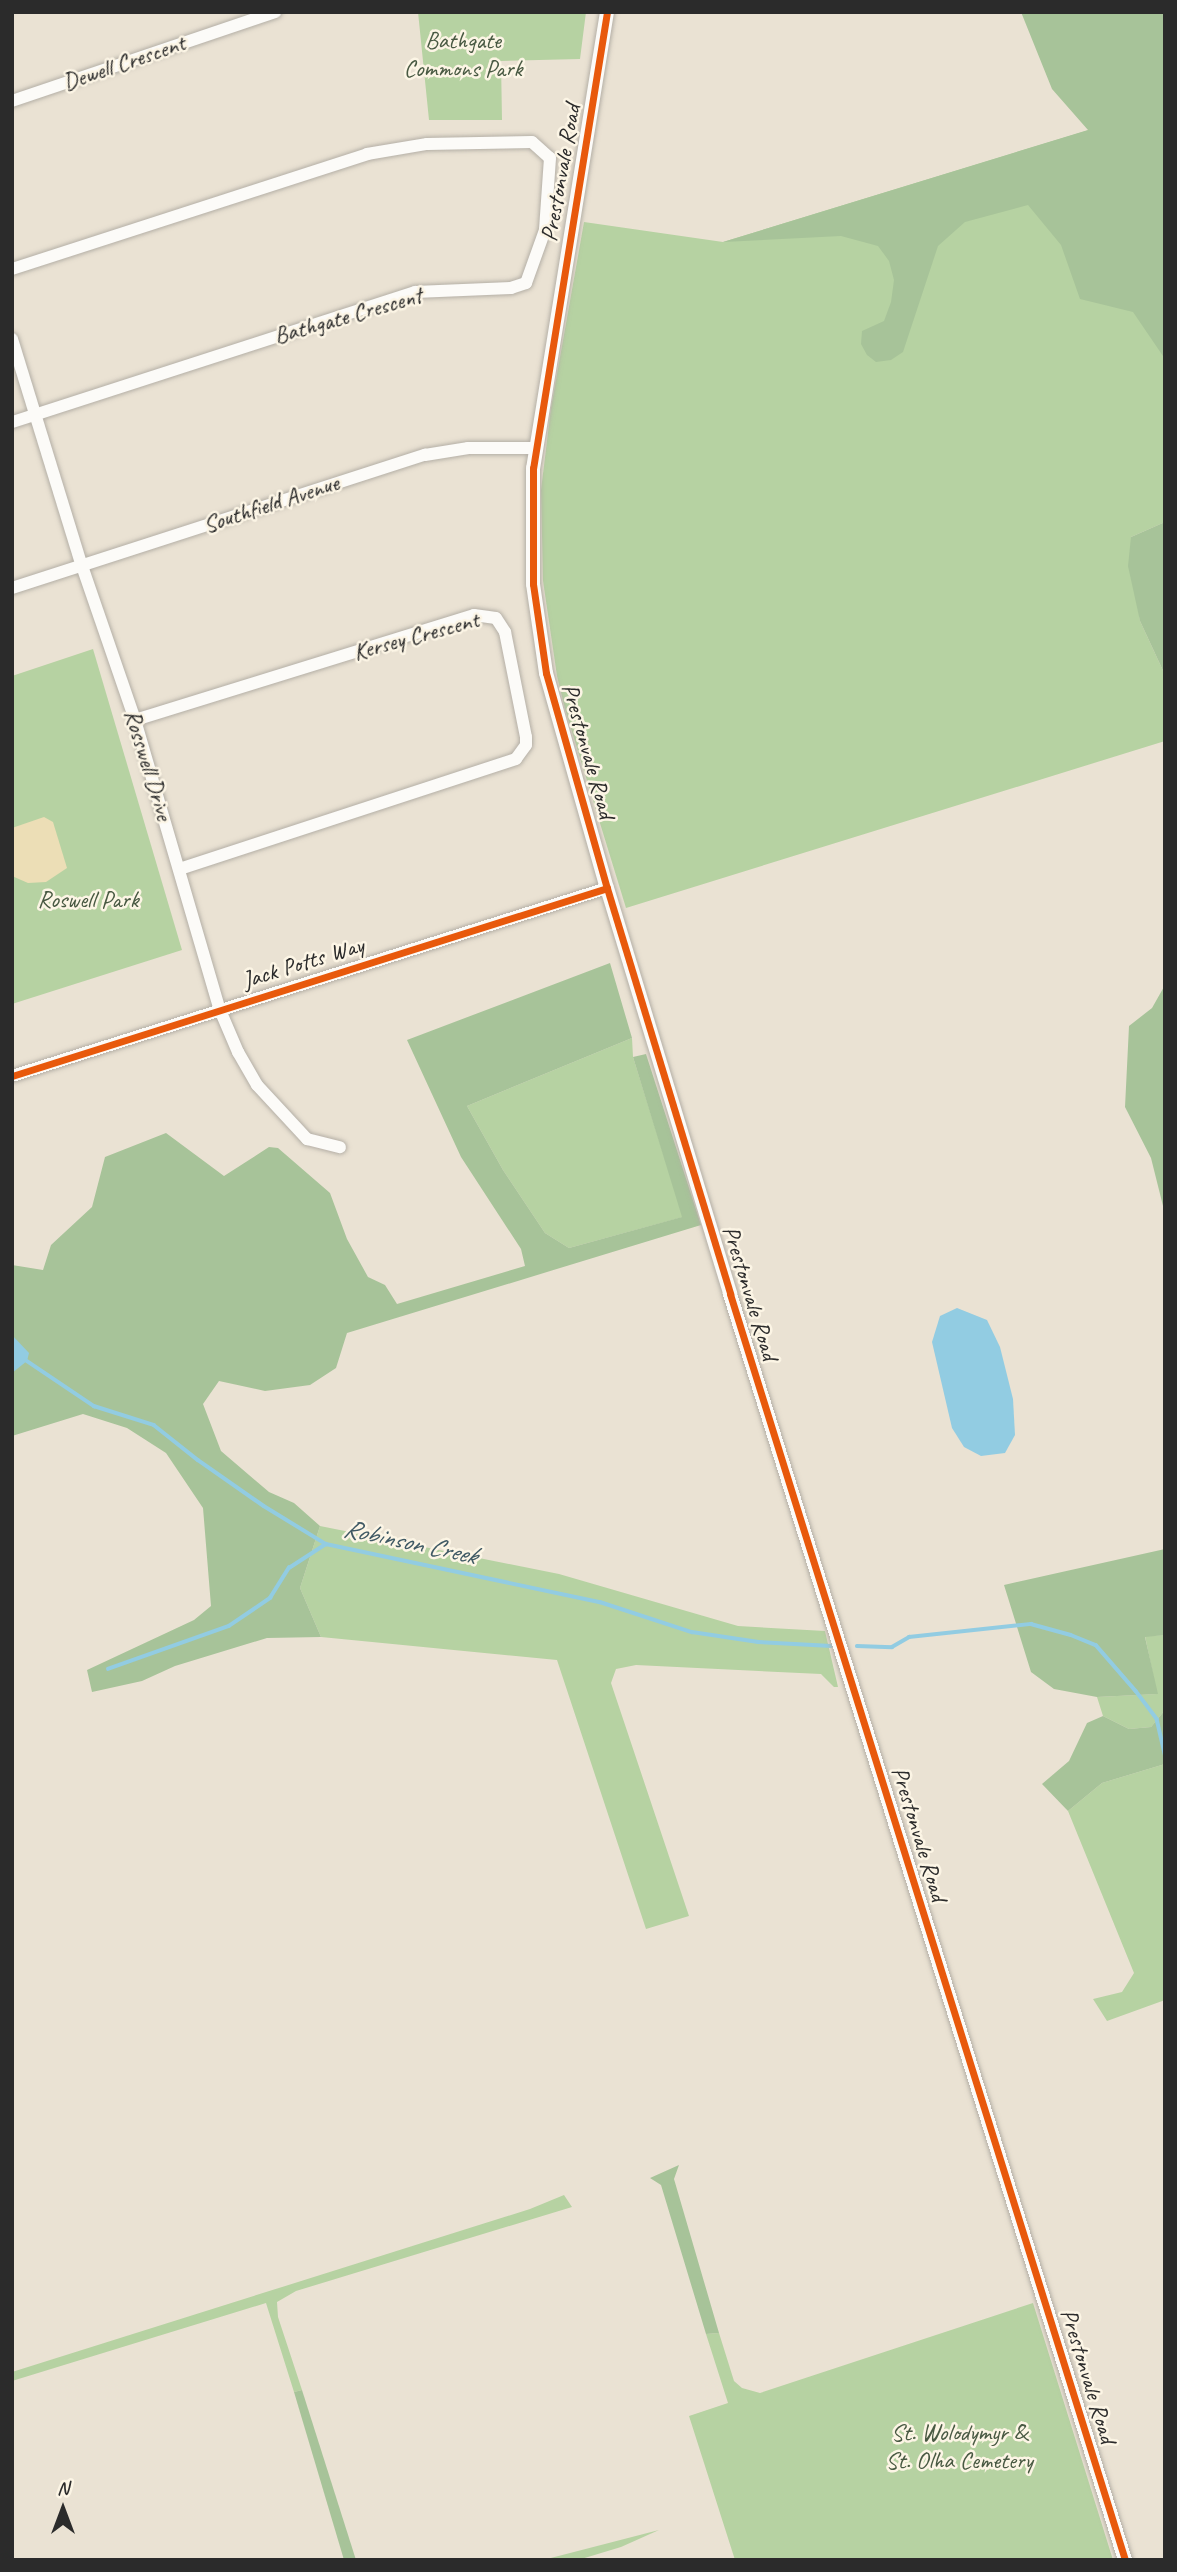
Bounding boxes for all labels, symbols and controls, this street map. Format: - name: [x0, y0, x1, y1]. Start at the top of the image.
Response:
- park label: Bathgate Commons Park: [403, 27, 523, 83]
- street label: Dewell Crescent: [59, 29, 189, 97]
- street label: Prestonvale Road: [535, 102, 587, 244]
- street label: Bathgate Crescent: [271, 281, 425, 351]
- street label: Southfield Avenue: [200, 469, 342, 539]
- street label: Kersey Crescent: [350, 605, 482, 667]
- street label: Prestonvale Road: [555, 680, 621, 822]
- street label: Rosswell Drive: [117, 706, 179, 824]
- park label: Roswell Park: [37, 886, 139, 914]
- street label: Jack Potts Way: [239, 931, 367, 995]
- street label: Prestonvale Road: [716, 1223, 784, 1363]
- water label: Robinson Creek: [341, 1513, 479, 1571]
- street label: Prestonvale Road: [885, 1764, 953, 1904]
- street label: Prestonvale Road: [1054, 2306, 1122, 2446]
- park label: St. Wolodymyr & St. Olha Cemetery: [885, 2419, 1033, 2475]
- north arrow: [28, 2474, 98, 2544]
- text: N: [57, 2476, 69, 2500]

